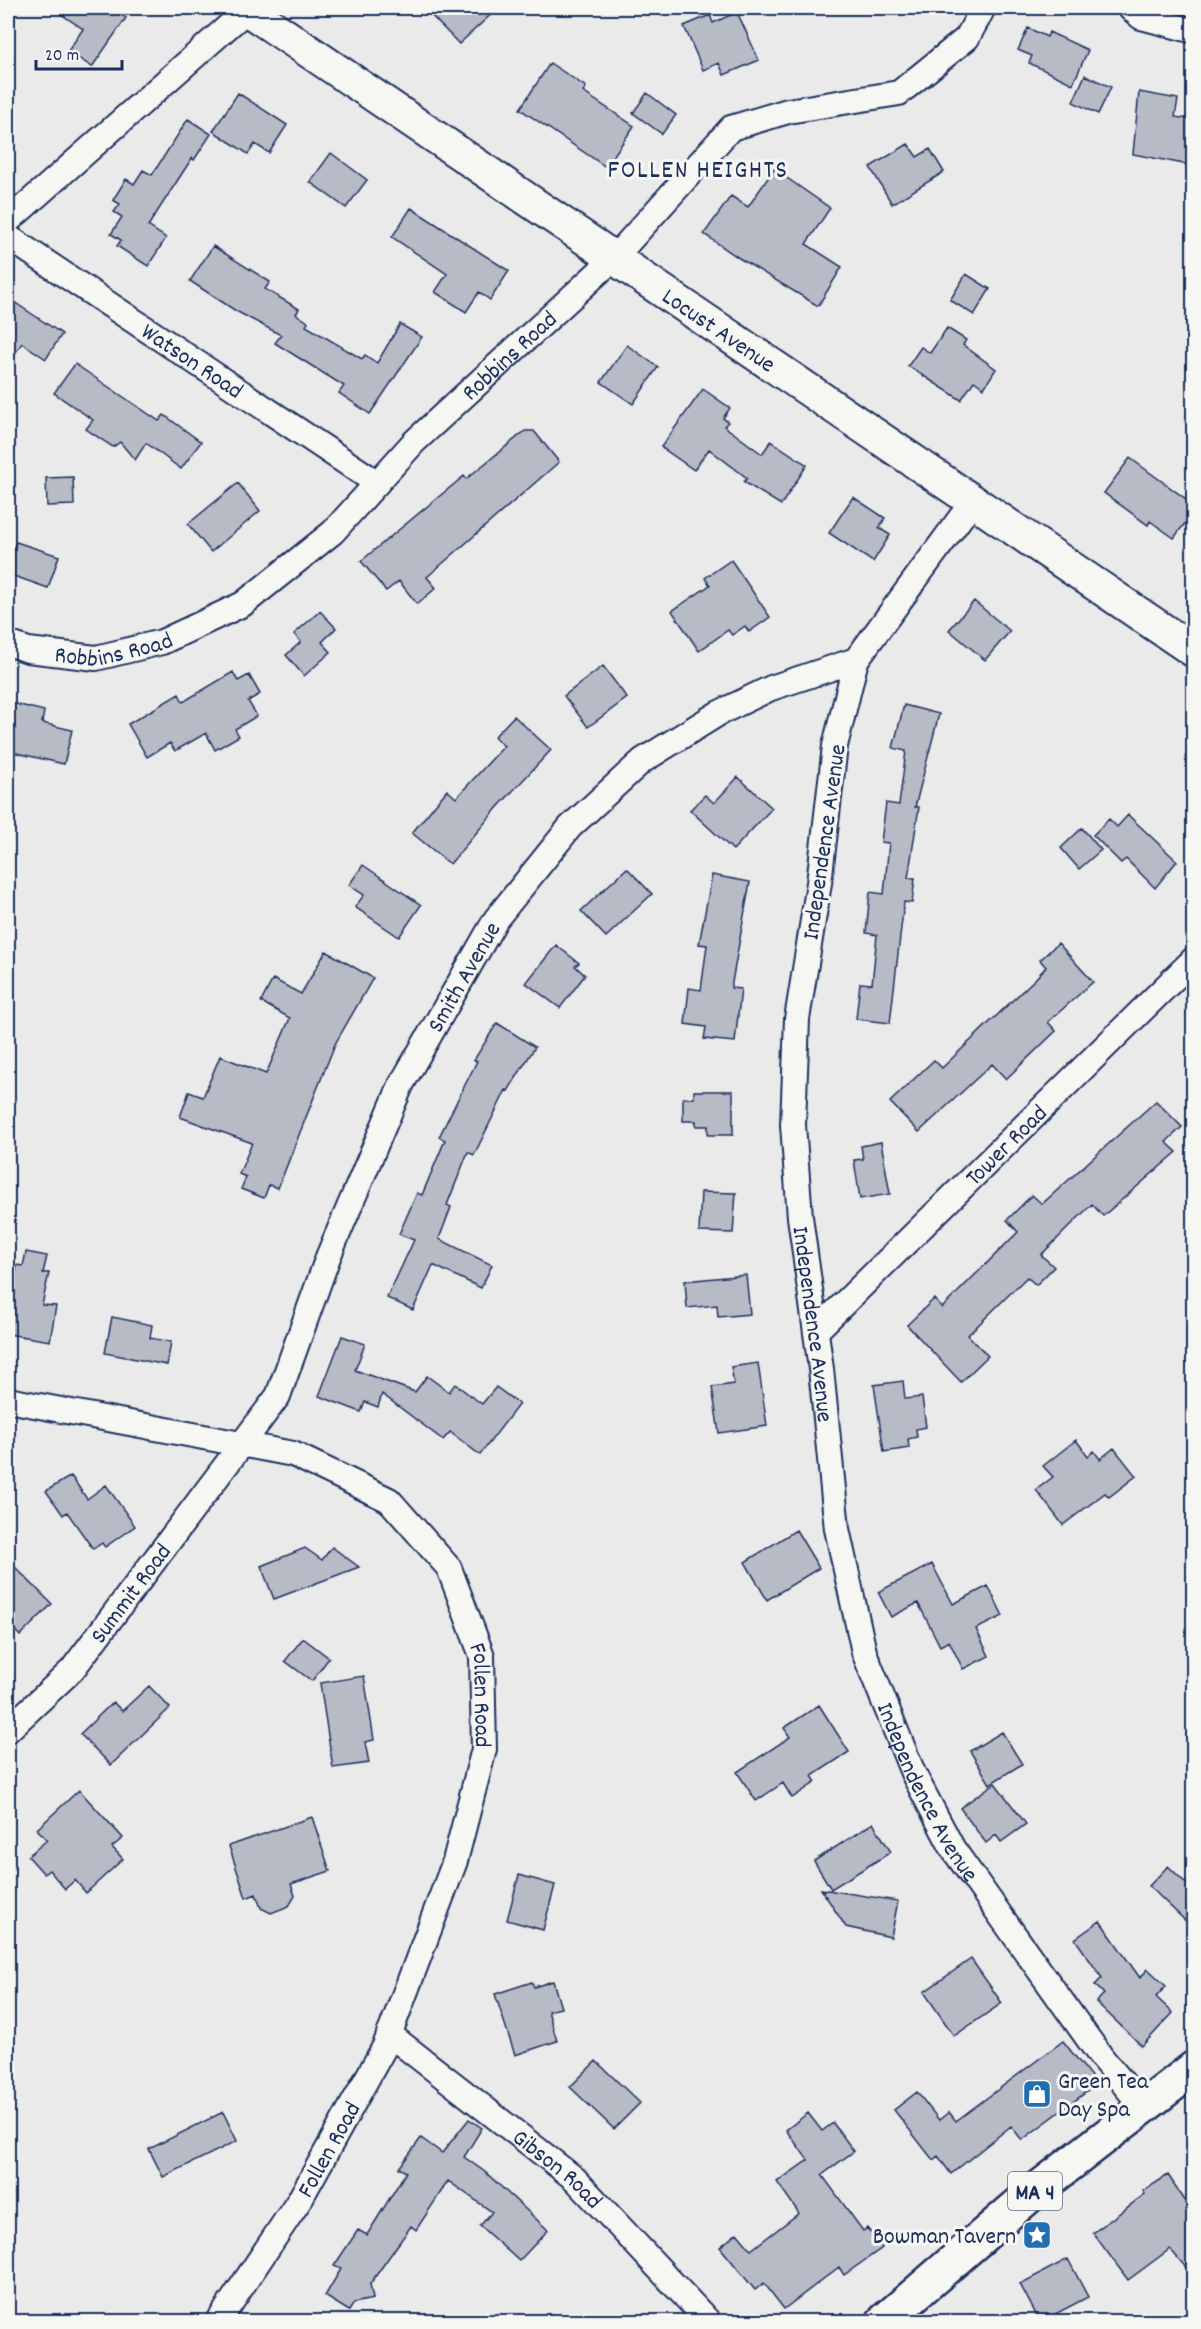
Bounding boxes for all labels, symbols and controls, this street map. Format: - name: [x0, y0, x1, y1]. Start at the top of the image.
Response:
- scale bar: [36, 33, 122, 71]
- text: 20 m: [45, 44, 79, 69]
- district label: FOLLEN HEIGHTS: [608, 153, 788, 190]
- street label: Locust Avenue: [654, 281, 781, 383]
- street label: Robbins Road: [455, 304, 566, 410]
- street label: Watson Road: [133, 316, 249, 409]
- street label: Robbins Road: [53, 625, 180, 678]
- street label: Independence Avenue: [795, 742, 857, 942]
- street label: Smith Avenue: [420, 916, 511, 1040]
- street label: Tower Road: [959, 1098, 1057, 1195]
- street label: Independence Avenue: [781, 1224, 840, 1424]
- street label: Summit Road: [83, 1538, 181, 1652]
- street label: Follen Road: [458, 1638, 498, 1748]
- street label: Independence Avenue: [866, 1698, 985, 1890]
- place label: Green Tea Day Spa: [1058, 2066, 1149, 2128]
- shop icon: Green Tea Day Spa: [1021, 2078, 1053, 2110]
- street label: Follen Road: [290, 2096, 371, 2205]
- street label: Gibson Road: [504, 2122, 609, 2218]
- road number: MA 4: [1008, 2172, 1062, 2210]
- place icon: Bowman Tavern: [1021, 2219, 1053, 2251]
- place label: Bowman Tavern: [873, 2221, 1016, 2255]

